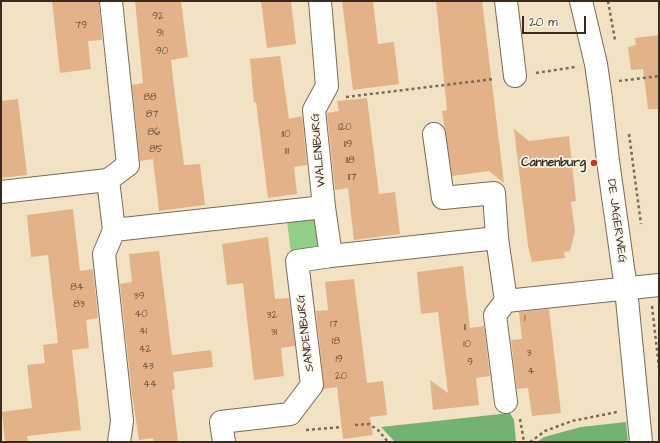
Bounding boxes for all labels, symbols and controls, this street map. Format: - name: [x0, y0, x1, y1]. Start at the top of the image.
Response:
- scale bar: [524, 8, 588, 34]
- house number: 92: [152, 11, 164, 23]
- text: 20 m: [529, 14, 558, 31]
- house number: 79: [75, 20, 87, 32]
- house number: 91: [157, 28, 163, 40]
- house number: 90: [156, 46, 168, 58]
- house number: 88: [144, 92, 156, 104]
- house number: 87: [146, 109, 158, 121]
- street label: WALENBURG: [309, 112, 329, 188]
- house number: 120: [338, 122, 352, 134]
- house number: 86: [148, 127, 160, 139]
- house number: 110: [282, 129, 290, 141]
- house number: 119: [344, 139, 352, 151]
- house number: 85: [149, 144, 163, 156]
- house number: 111: [285, 146, 289, 158]
- house number: 118: [345, 155, 355, 167]
- place label: Cannenburg: [521, 156, 586, 170]
- marker: Cannenburg: [589, 158, 599, 168]
- house number: 117: [348, 172, 356, 184]
- street label: DE JAGERWEG: [603, 178, 629, 264]
- house number: 84: [70, 282, 84, 294]
- house number: 39: [134, 291, 144, 303]
- street label: SANDENBURG: [294, 294, 318, 372]
- house number: 83: [73, 299, 85, 311]
- house number: 40: [134, 309, 148, 321]
- house number: 32: [267, 310, 277, 322]
- house number: 1: [524, 313, 526, 325]
- house number: 17: [330, 319, 338, 331]
- house number: 11: [464, 322, 466, 334]
- house number: 41: [139, 326, 147, 338]
- house number: 31: [271, 327, 277, 339]
- house number: 18: [332, 336, 340, 348]
- house number: 10: [463, 339, 471, 351]
- house number: 42: [139, 344, 151, 356]
- house number: 3: [526, 348, 532, 360]
- house number: 19: [336, 354, 342, 366]
- house number: 9: [467, 357, 473, 369]
- house number: 43: [142, 361, 154, 373]
- house number: 4: [528, 366, 534, 378]
- house number: 20: [335, 371, 347, 383]
- house number: 44: [143, 379, 157, 391]

